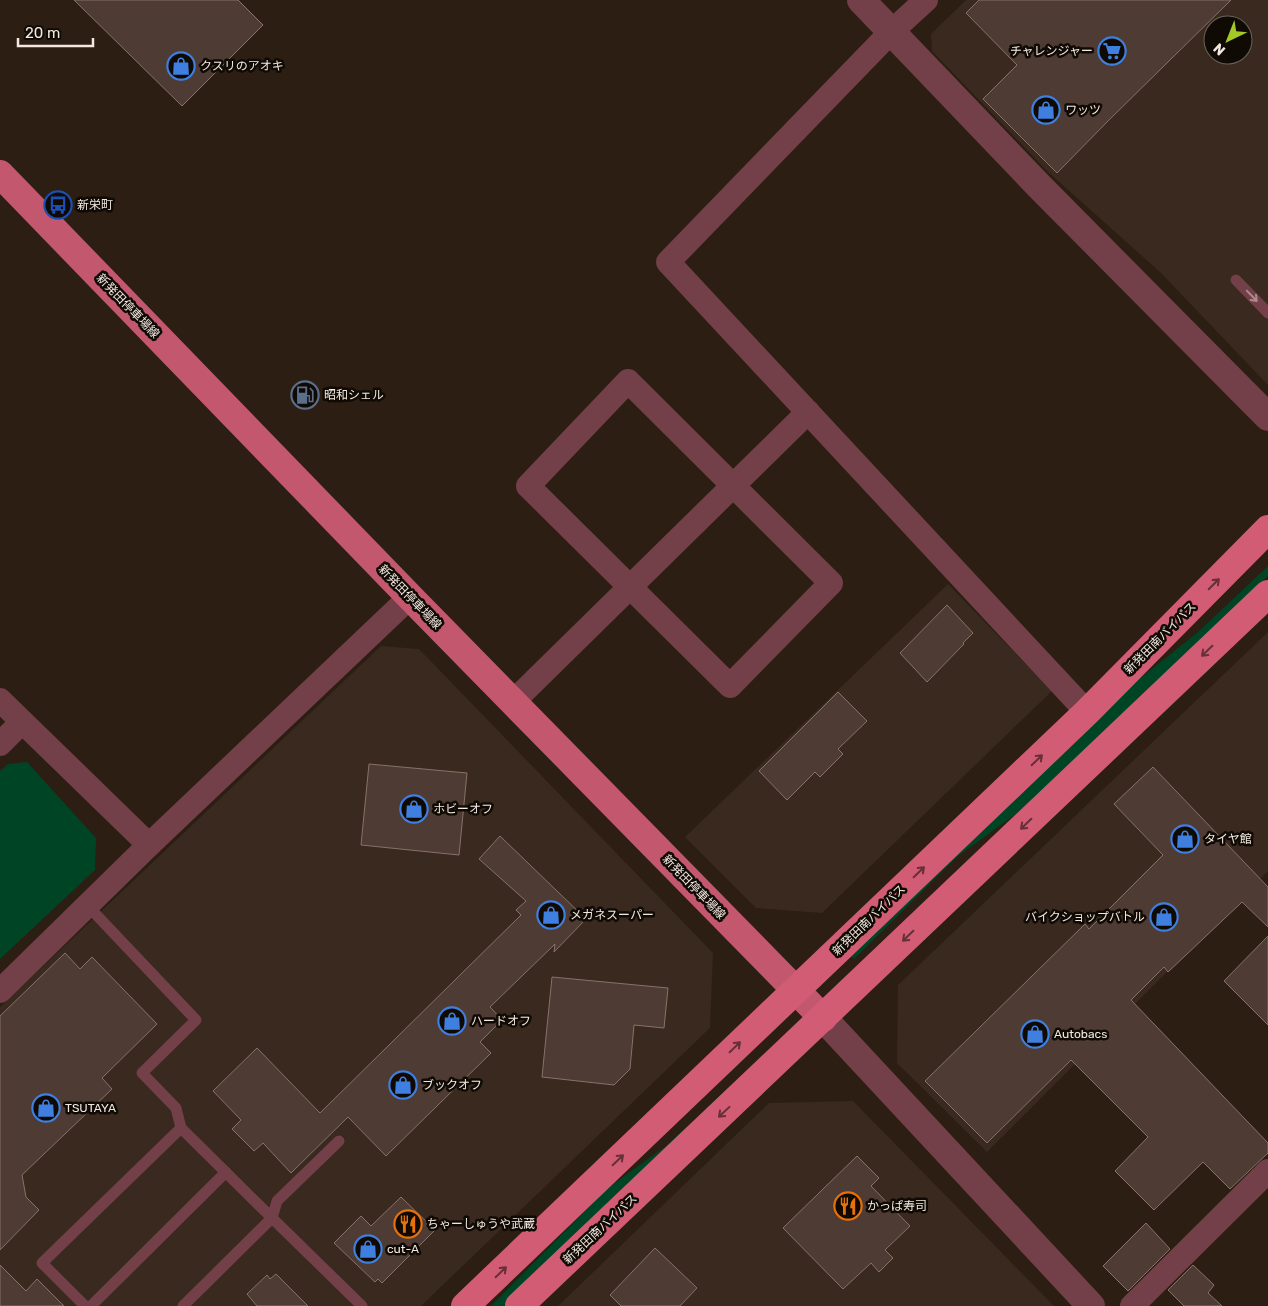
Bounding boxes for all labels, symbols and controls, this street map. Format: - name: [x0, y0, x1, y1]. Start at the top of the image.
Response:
- scale bar: [18, 15, 92, 47]
- north arrow: [1203, 15, 1253, 65]
- text: 20 m: [25, 24, 60, 42]
- supermarket icon: チャレンジャー: [1097, 36, 1127, 66]
- text: N: [1210, 39, 1229, 59]
- place label: チャレンジャー: [1010, 44, 1093, 58]
- shop icon: クスリのアオキ: [166, 51, 196, 81]
- place label: クスリのアオキ: [200, 59, 284, 73]
- shop icon: ワッツ: [1031, 95, 1061, 125]
- place label: ワッツ: [1065, 103, 1101, 117]
- bus stop icon: 新栄町: [43, 190, 73, 220]
- place label: 新栄町: [77, 198, 113, 212]
- street label: 新発田停車場線: [94, 271, 162, 341]
- one-way arrow: [1246, 290, 1258, 303]
- fuel station icon: 昭和シェル: [290, 380, 320, 410]
- place label: 昭和シェル: [324, 388, 384, 402]
- street label: 新発田停車場線: [376, 562, 444, 632]
- one-way arrow: [1208, 578, 1220, 590]
- street label: 新発田南バイパス: [1121, 599, 1199, 677]
- one-way arrow: [1201, 645, 1214, 657]
- one-way arrow: [1030, 754, 1043, 766]
- shop icon: ホビーオフ: [399, 794, 429, 824]
- place label: ホビーオフ: [433, 802, 493, 816]
- one-way arrow: [1020, 818, 1032, 830]
- shop icon: タイヤ館: [1170, 824, 1200, 854]
- place label: タイヤ館: [1204, 832, 1252, 846]
- street label: 新発田停車場線: [660, 852, 728, 922]
- one-way arrow: [912, 866, 925, 878]
- street label: 新発田南バイパス: [830, 882, 908, 958]
- shop icon: メガネスーパー: [536, 900, 566, 930]
- shop icon: バイクショップバトル: [1149, 902, 1179, 932]
- place label: メガネスーパー: [570, 908, 654, 922]
- place label: バイクショップバトル: [1025, 910, 1145, 924]
- one-way arrow: [902, 930, 915, 942]
- shop icon: ハードオフ: [437, 1006, 467, 1036]
- place label: ハードオフ: [471, 1014, 531, 1028]
- shop icon: Autobacs: [1020, 1019, 1050, 1049]
- place label: Autobacs: [1054, 1027, 1107, 1041]
- one-way arrow: [729, 1041, 741, 1053]
- shop icon: ブックオフ: [388, 1070, 418, 1100]
- place label: ブックオフ: [422, 1078, 482, 1092]
- shop icon: TSUTAYA: [31, 1093, 61, 1123]
- place label: TSUTAYA: [65, 1101, 116, 1115]
- one-way arrow: [718, 1106, 730, 1118]
- one-way arrow: [611, 1154, 624, 1166]
- street label: 新発田南バイパス: [560, 1191, 640, 1267]
- restaurant icon: かっぱ寿司: [833, 1191, 863, 1221]
- place label: かっぱ寿司: [867, 1199, 927, 1213]
- restaurant icon: ちゃーしゅうや武蔵: [393, 1209, 423, 1239]
- place label: ちゃーしゅうや武蔵: [427, 1217, 535, 1231]
- shop icon: cut-A: [353, 1234, 383, 1264]
- place label: cut-A: [387, 1242, 419, 1256]
- one-way arrow: [494, 1266, 507, 1278]

